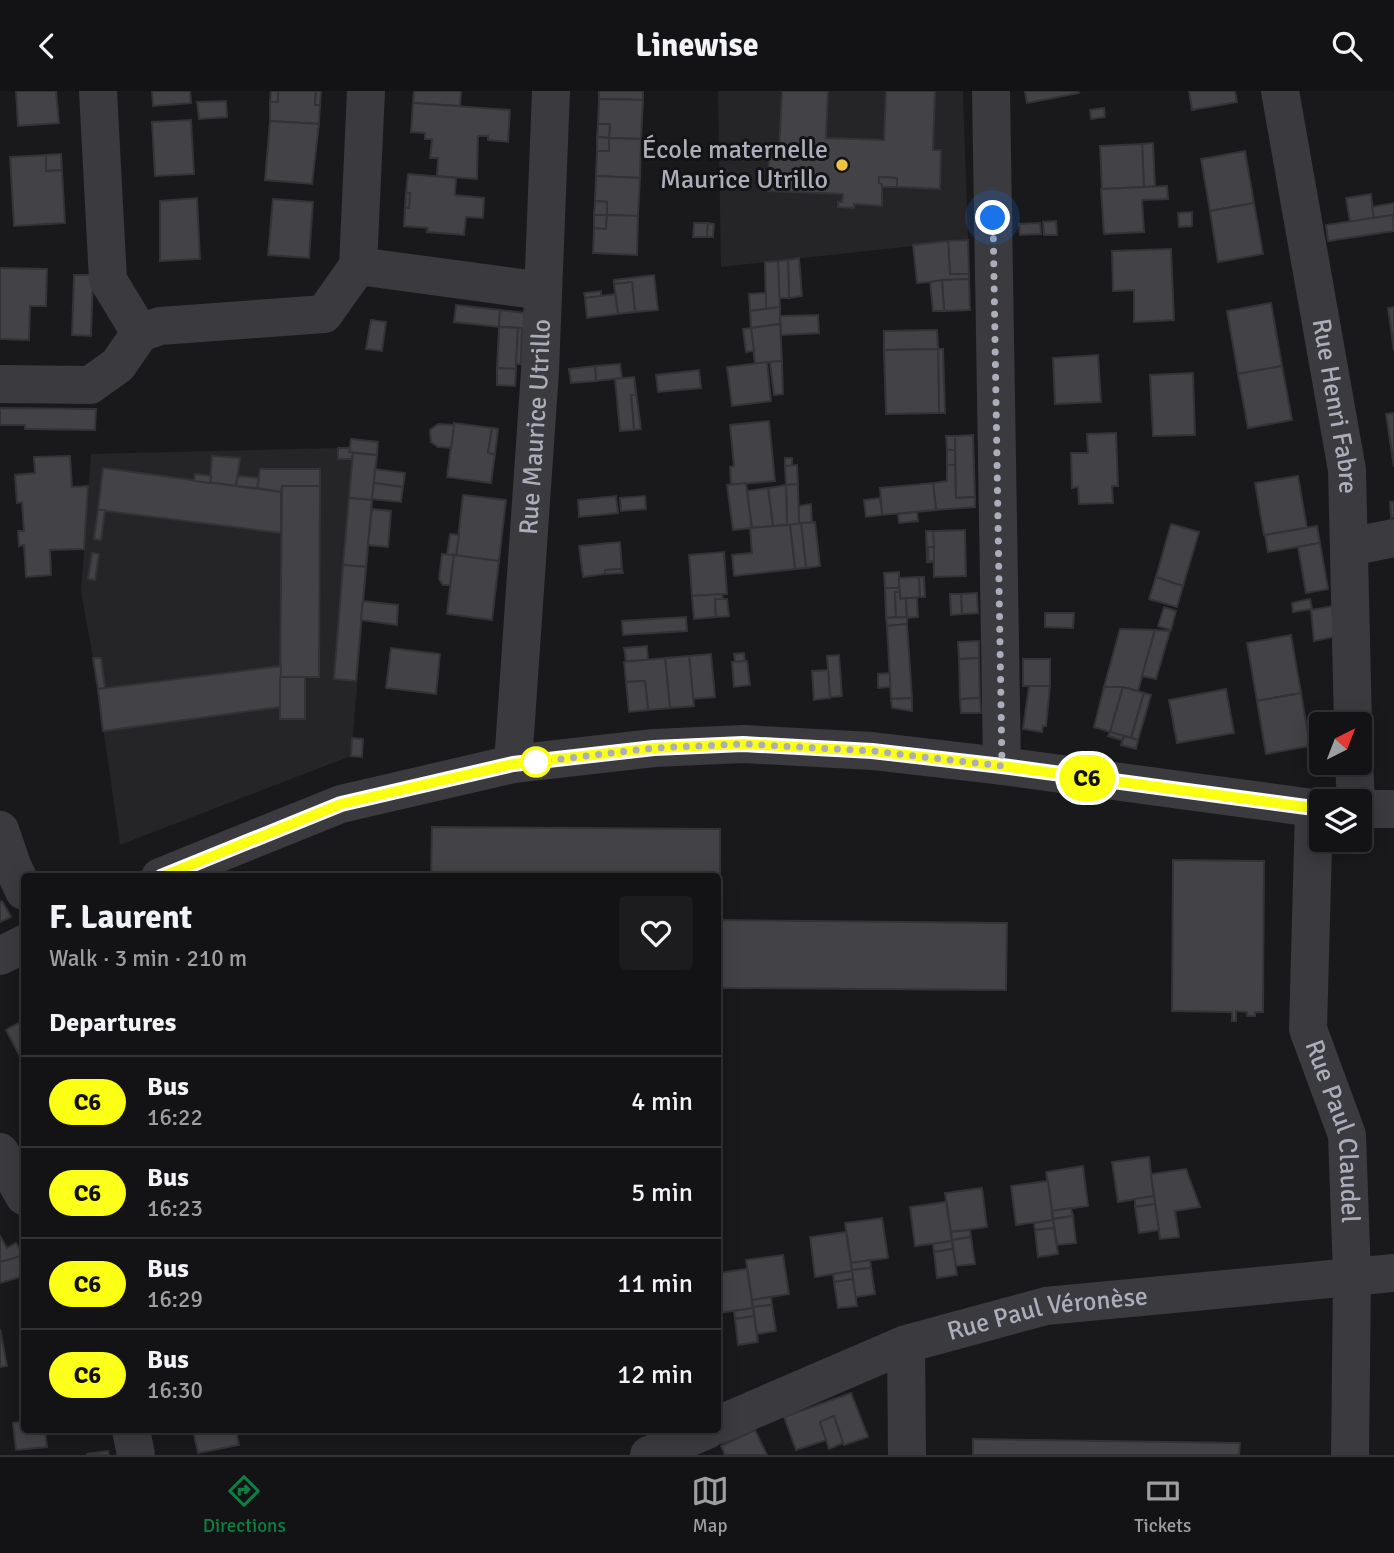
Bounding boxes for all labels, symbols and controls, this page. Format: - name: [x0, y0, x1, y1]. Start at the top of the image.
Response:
- text: Linewise: [635, 26, 759, 65]
- icon: back: [28, 27, 66, 65]
- icon: search: [1328, 27, 1366, 65]
- place label: École maternelle Maurice Utrillo: [642, 134, 828, 196]
- marker: École maternelle Maurice Utrillo: [834, 157, 850, 173]
- your location: [975, 200, 1010, 235]
- street label: Rue Henri Fabre: [1305, 316, 1364, 494]
- street label: Rue Maurice Utrillo: [513, 318, 558, 536]
- north arrow: [1309, 712, 1372, 775]
- map controls: [1309, 712, 1372, 852]
- unlabelled marker: [521, 747, 551, 777]
- line badge: C6: [1056, 755, 1118, 801]
- text: C6: [1073, 763, 1101, 793]
- button: layers: [1309, 789, 1372, 852]
- button: heart: [619, 896, 693, 970]
- text: F. Laurent: [49, 897, 192, 938]
- text: Walk · 3 min · 210 m: [49, 944, 247, 973]
- text: Departures: [49, 1007, 176, 1039]
- street label: Rue Paul Claudel: [1297, 1035, 1366, 1224]
- text: Bus: [147, 1071, 189, 1103]
- text: 4 min: [631, 1086, 693, 1118]
- text: C6: [74, 1087, 101, 1117]
- text: 16:22: [147, 1103, 203, 1132]
- text: Bus: [147, 1162, 189, 1194]
- text: 5 min: [631, 1177, 693, 1209]
- text: C6: [74, 1178, 101, 1208]
- text: 16:23: [147, 1194, 203, 1223]
- text: Bus: [147, 1253, 189, 1285]
- text: 11 min: [617, 1268, 693, 1300]
- text: C6: [74, 1269, 101, 1299]
- street label: Rue Paul Véronèse: [944, 1280, 1149, 1348]
- text: 16:29: [147, 1285, 203, 1314]
- text: Bus: [147, 1344, 189, 1376]
- text: 12 min: [617, 1359, 693, 1391]
- text: C6: [74, 1360, 101, 1390]
- text: 16:30: [147, 1376, 203, 1405]
- tab: Directions: [203, 1472, 286, 1538]
- tab: Map: [691, 1472, 729, 1538]
- tab: Tickets: [1134, 1472, 1191, 1538]

